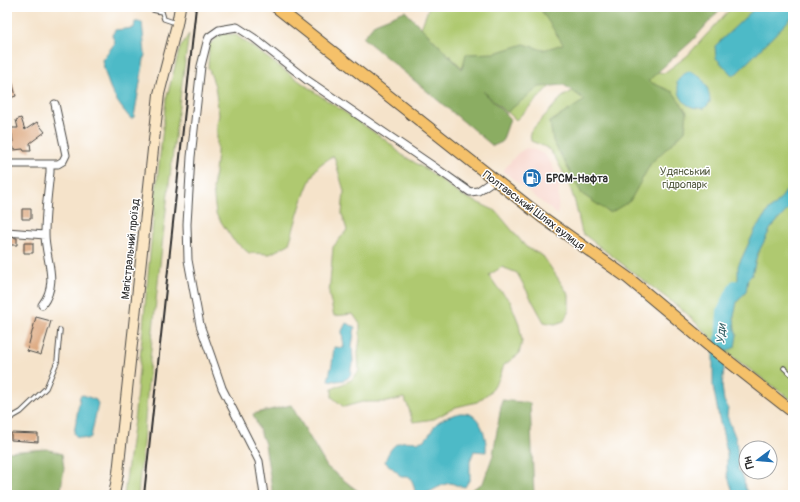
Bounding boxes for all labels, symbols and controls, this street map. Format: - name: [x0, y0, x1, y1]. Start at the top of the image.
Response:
- park label: Удянський гідропарк: [660, 165, 710, 191]
- fuel station icon: БРСМ-Нафта: [521, 167, 543, 189]
- street label: Полтавський Шлях вулиця: [480, 168, 587, 253]
- place label: БРСМ-Нафта: [546, 172, 608, 185]
- street label: Магістральний проїзд: [119, 198, 142, 300]
- water label: Уди: [713, 322, 730, 344]
- north arrow: [738, 440, 778, 480]
- text: Пн: [741, 455, 757, 470]

